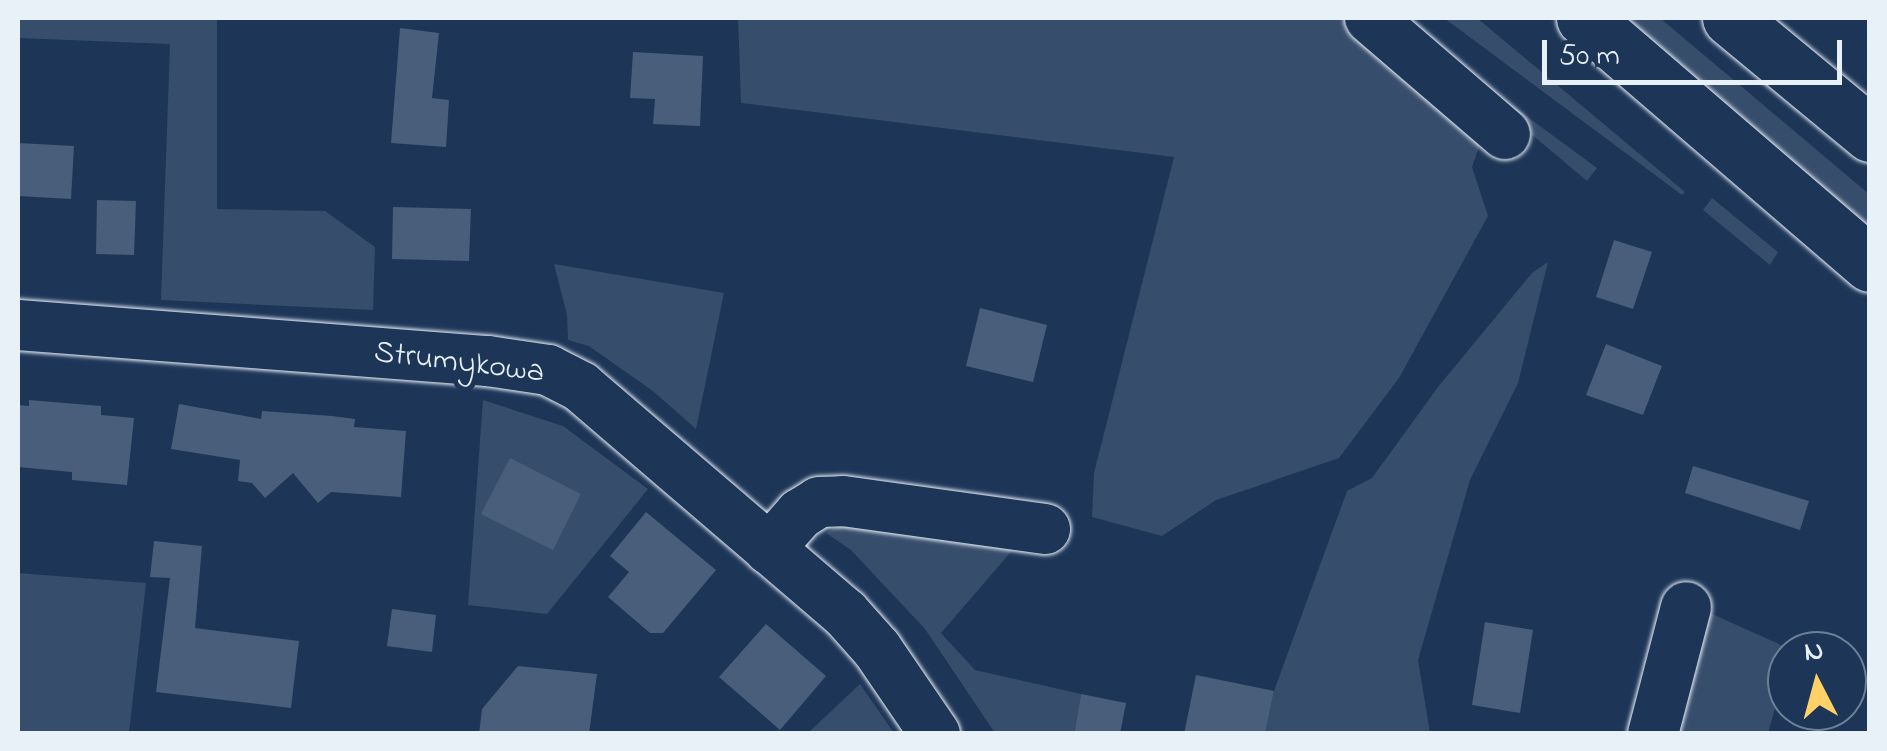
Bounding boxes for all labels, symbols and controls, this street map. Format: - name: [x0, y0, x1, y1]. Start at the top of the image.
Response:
- scale bar: [1547, 20, 1847, 82]
- text: 50 m: [1559, 35, 1620, 79]
- street label: Strumykowa: [372, 335, 546, 393]
- north arrow: [1767, 631, 1867, 731]
- text: N: [1802, 631, 1826, 674]

